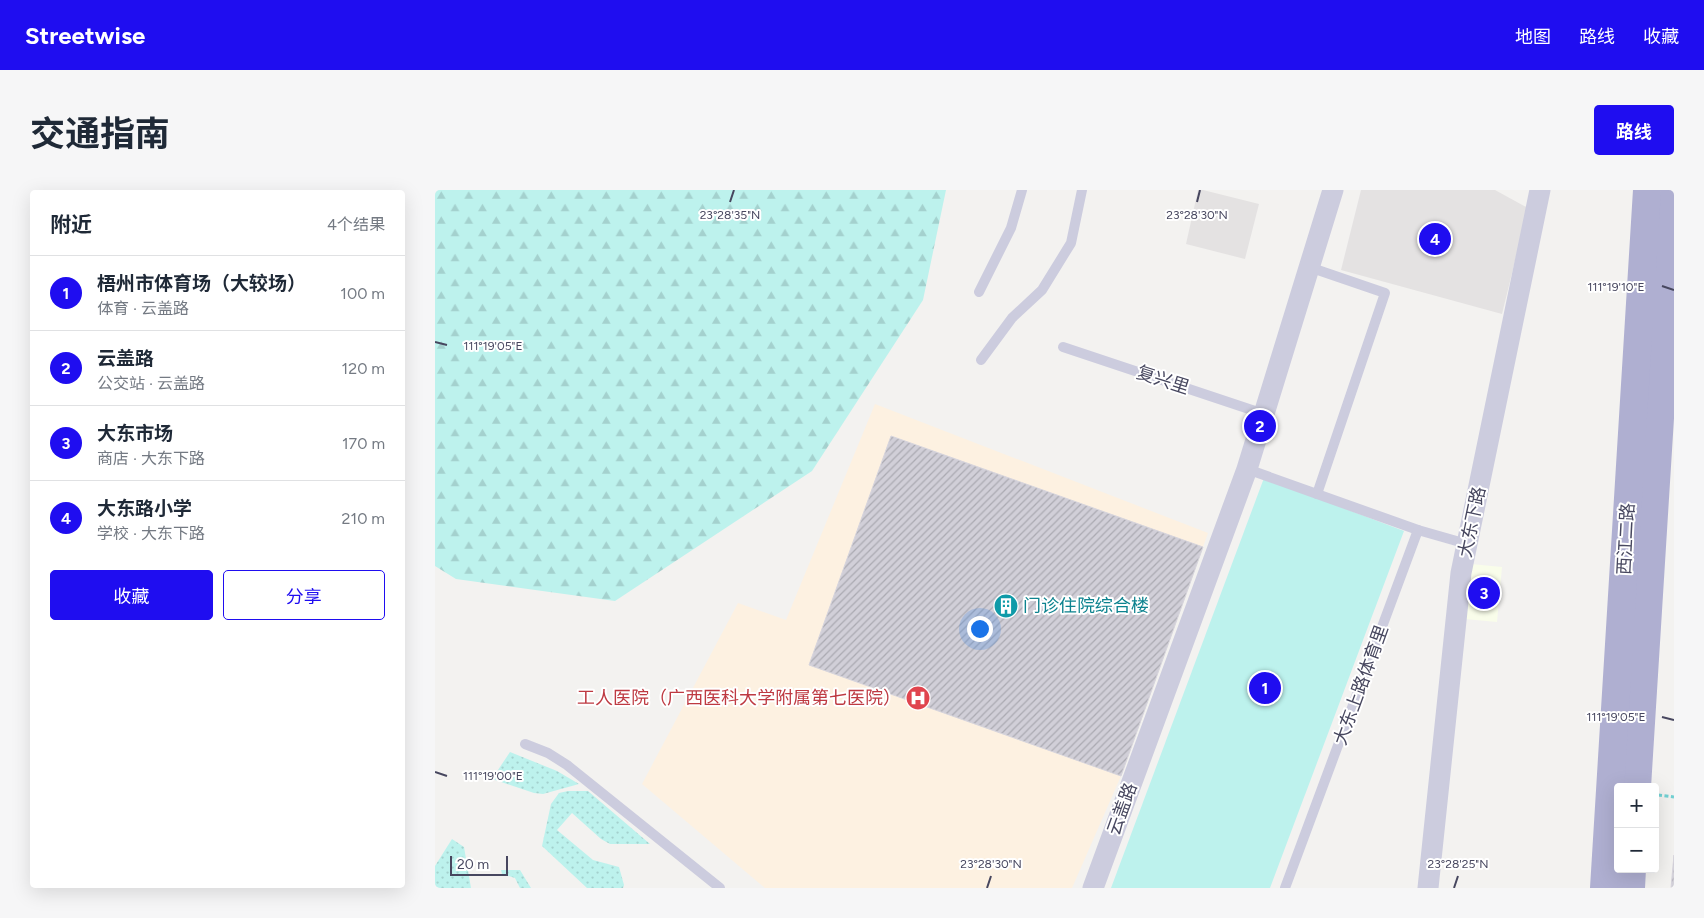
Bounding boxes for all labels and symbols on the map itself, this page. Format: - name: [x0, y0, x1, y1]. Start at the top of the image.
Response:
- text: 23°28'35"N: [700, 208, 760, 222]
- text: 23°28'30"N: [1166, 208, 1228, 222]
- pin: 4: [1419, 220, 1451, 258]
- text: 111°19'10"E: [1587, 280, 1645, 294]
- text: 111°19'05"E: [464, 339, 522, 353]
- street label: 复兴里: [1134, 361, 1192, 399]
- pin: 2: [1244, 407, 1276, 445]
- street label: 大东下路: [1454, 484, 1490, 560]
- street label: 西江二路: [1613, 502, 1639, 576]
- pin: 3: [1468, 574, 1500, 612]
- building icon: 门诊住院综合楼: [993, 593, 1019, 619]
- place label: 门诊住院综合楼: [1023, 595, 1149, 617]
- your location: [967, 616, 993, 642]
- street label: 大东上路体育里: [1329, 622, 1393, 748]
- pin: 1: [1249, 669, 1281, 707]
- hospital icon: 工人医院（广西医科大学附属第七医院）: [905, 685, 931, 711]
- place label: 工人医院（广西医科大学附属第七医院）: [577, 687, 901, 709]
- text: 111°19'05"E: [1587, 710, 1645, 724]
- text: 111°19'00"E: [463, 769, 523, 783]
- street label: 云盖路: [1102, 780, 1142, 838]
- scale bar: [450, 853, 507, 876]
- text: 23°28'30"N: [960, 857, 1022, 871]
- text: 23°28'25"N: [1428, 857, 1488, 871]

